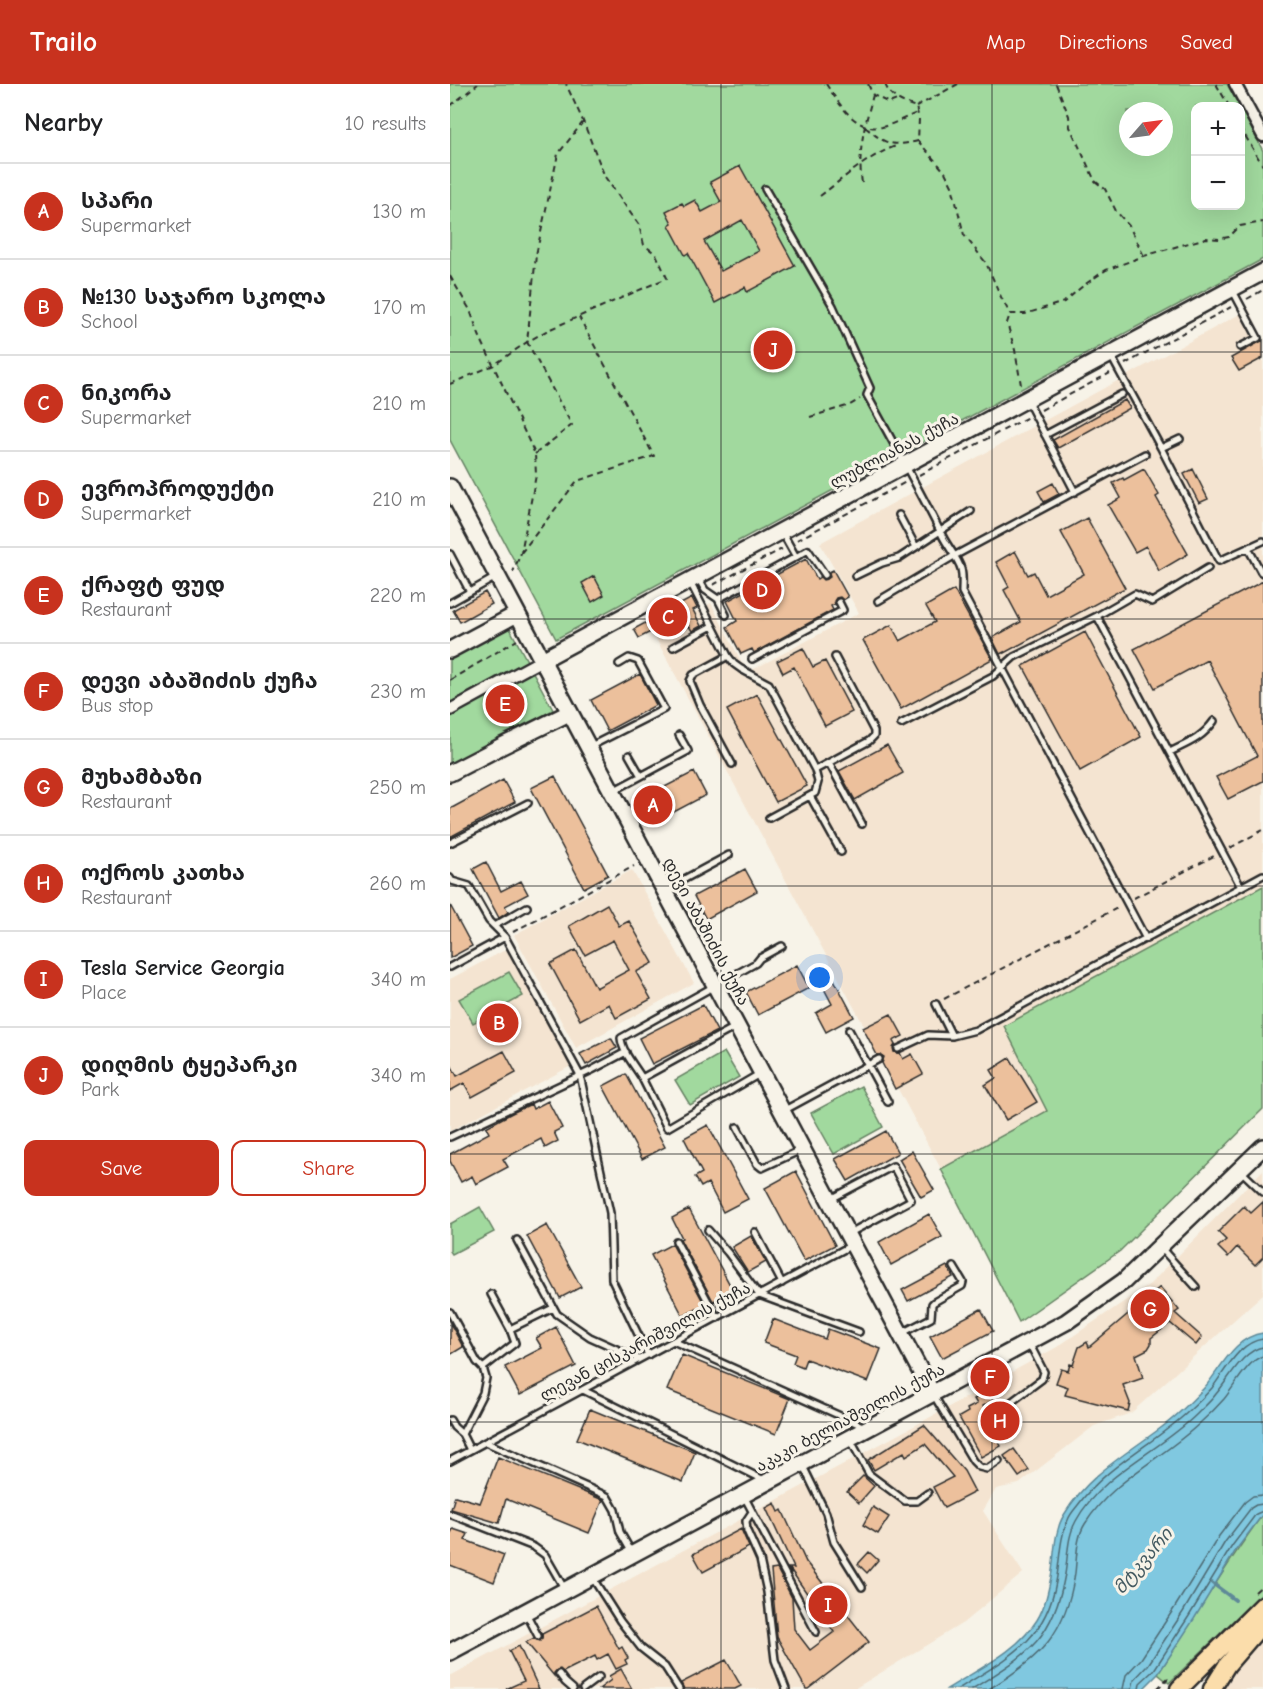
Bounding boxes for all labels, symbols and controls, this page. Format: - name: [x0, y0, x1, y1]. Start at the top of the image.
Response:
- text: Trailo: [30, 26, 97, 58]
- text: Map: [986, 30, 1026, 54]
- text: Directions: [1059, 30, 1148, 54]
- text: Saved: [1181, 30, 1233, 54]
- north arrow: [1119, 102, 1173, 156]
- map controls: [1191, 102, 1245, 210]
- button: +: [1191, 102, 1245, 156]
- text: Nearby: [24, 108, 103, 138]
- text: 10 results: [345, 112, 426, 135]
- button: −: [1191, 156, 1245, 210]
- text: სპარი: [81, 188, 153, 214]
- text: A: [38, 200, 49, 223]
- text: 130 m: [373, 200, 426, 223]
- text: Supermarket: [81, 214, 191, 237]
- text: №130 საჯარო სკოლა: [81, 284, 326, 310]
- text: B: [37, 296, 50, 319]
- text: 170 m: [373, 296, 426, 319]
- text: School: [81, 310, 138, 333]
- pin: J: [754, 328, 792, 372]
- text: ნიკორა: [81, 380, 172, 406]
- text: C: [37, 392, 50, 415]
- text: 210 m: [372, 392, 426, 415]
- text: Supermarket: [81, 406, 191, 429]
- street label: ლუბლიანას ქუჩა: [827, 409, 962, 493]
- text: ევროპროდუქტი: [81, 476, 274, 502]
- text: D: [37, 488, 50, 511]
- text: 210 m: [372, 488, 426, 511]
- text: Supermarket: [81, 502, 191, 525]
- pin: D: [742, 568, 782, 612]
- text: ქრაფტ ფუდ: [81, 572, 225, 598]
- text: E: [38, 584, 49, 607]
- text: 220 m: [370, 584, 426, 607]
- pin: C: [648, 594, 688, 640]
- text: Restaurant: [81, 598, 171, 621]
- text: დევი აბაშიძის ქუჩა: [81, 668, 318, 694]
- text: F: [38, 680, 49, 703]
- text: 230 m: [370, 680, 426, 703]
- pin: E: [486, 682, 524, 726]
- text: Bus stop: [81, 694, 153, 717]
- text: მუხამბაზი: [81, 764, 202, 790]
- text: G: [36, 776, 51, 799]
- text: 250 m: [369, 776, 426, 799]
- pin: A: [634, 782, 672, 828]
- text: Restaurant: [81, 790, 171, 813]
- street label: დევი აბაშიძის ქუჩა: [659, 855, 753, 1009]
- text: ოქროს კათხა: [81, 860, 245, 886]
- text: H: [36, 872, 51, 895]
- text: 260 m: [369, 872, 426, 895]
- text: Restaurant: [81, 886, 171, 909]
- text: Tesla Service Georgia: [81, 955, 285, 981]
- your location: [805, 963, 834, 992]
- text: I: [39, 968, 48, 991]
- text: 340 m: [371, 968, 426, 991]
- text: Place: [81, 981, 127, 1004]
- pin: B: [479, 1000, 518, 1046]
- text: დიღმის ტყეპარკი: [81, 1052, 297, 1078]
- text: J: [39, 1064, 48, 1087]
- text: 340 m: [371, 1064, 426, 1087]
- text: Park: [81, 1078, 119, 1101]
- button: Save: [24, 1140, 219, 1196]
- button: Share: [231, 1140, 426, 1196]
- street label: ლევან ცისკარიშვილის ქუჩა: [537, 1279, 754, 1406]
- pin: G: [1130, 1286, 1170, 1332]
- pin: F: [970, 1354, 1010, 1400]
- street label: აკაკი ბელიაშვილის ქუჩა: [753, 1360, 948, 1476]
- pin: H: [980, 1398, 1020, 1444]
- water label: მტკვარი: [1110, 1524, 1177, 1599]
- pin: I: [808, 1582, 848, 1628]

